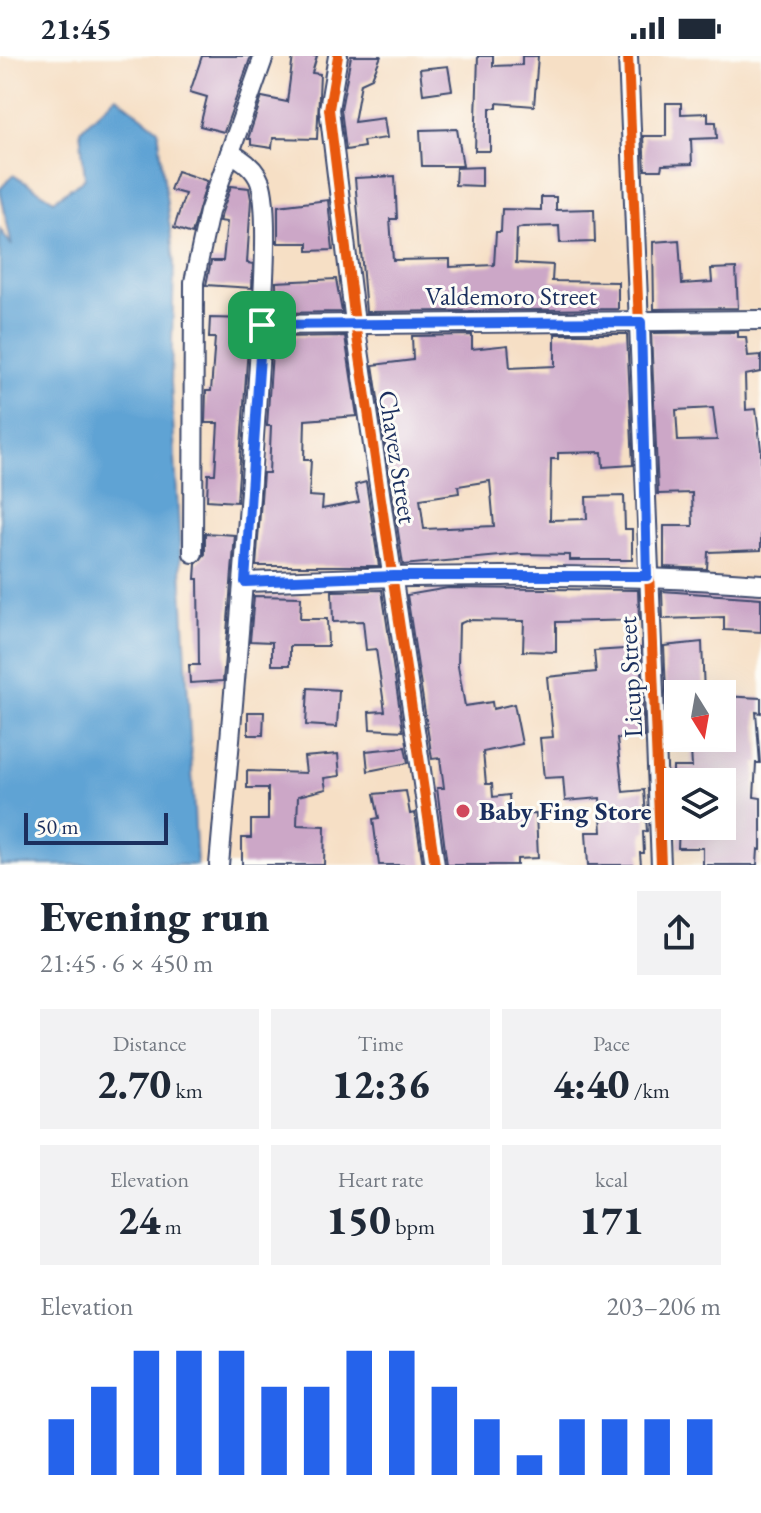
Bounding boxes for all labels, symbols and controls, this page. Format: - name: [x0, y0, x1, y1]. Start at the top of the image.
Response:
- text: 21:45: [40, 9, 112, 48]
- street label: Valdemoro Street: [425, 279, 597, 313]
- pin: [228, 291, 296, 359]
- icon: arrive: [240, 303, 284, 347]
- street label: Chavez Street: [371, 388, 425, 526]
- street label: Licup Street: [610, 615, 650, 739]
- north arrow: [664, 680, 736, 752]
- map controls: [664, 680, 736, 840]
- button: layers: [664, 768, 736, 840]
- place label: Baby Fing Store: [479, 794, 652, 828]
- marker: Baby Fing Store: [454, 802, 472, 820]
- scale bar: [24, 809, 168, 845]
- text: 50 m: [36, 812, 79, 841]
- text: Evening run: [40, 887, 270, 944]
- button: share: [637, 891, 721, 975]
- text: 21:45 · 6 × 450 m: [40, 946, 213, 980]
- text: Distance: [113, 1029, 186, 1058]
- text: Time: [358, 1029, 403, 1058]
- text: Pace: [593, 1029, 630, 1058]
- text: 2.70: [96, 1058, 171, 1110]
- text: 12:36: [332, 1058, 429, 1110]
- text: 4:40: [553, 1058, 629, 1110]
- text: km: [171, 1076, 203, 1105]
- text: /km: [629, 1076, 670, 1105]
- text: Elevation: [110, 1165, 189, 1194]
- text: Heart rate: [338, 1165, 423, 1194]
- text: kcal: [595, 1165, 628, 1194]
- text: 24: [117, 1194, 160, 1246]
- text: 150: [326, 1194, 391, 1246]
- text: 171: [579, 1194, 644, 1246]
- text: m: [160, 1212, 182, 1241]
- text: bpm: [391, 1212, 435, 1241]
- text: Elevation: [40, 1289, 134, 1323]
- text: 203–206 m: [606, 1289, 721, 1323]

